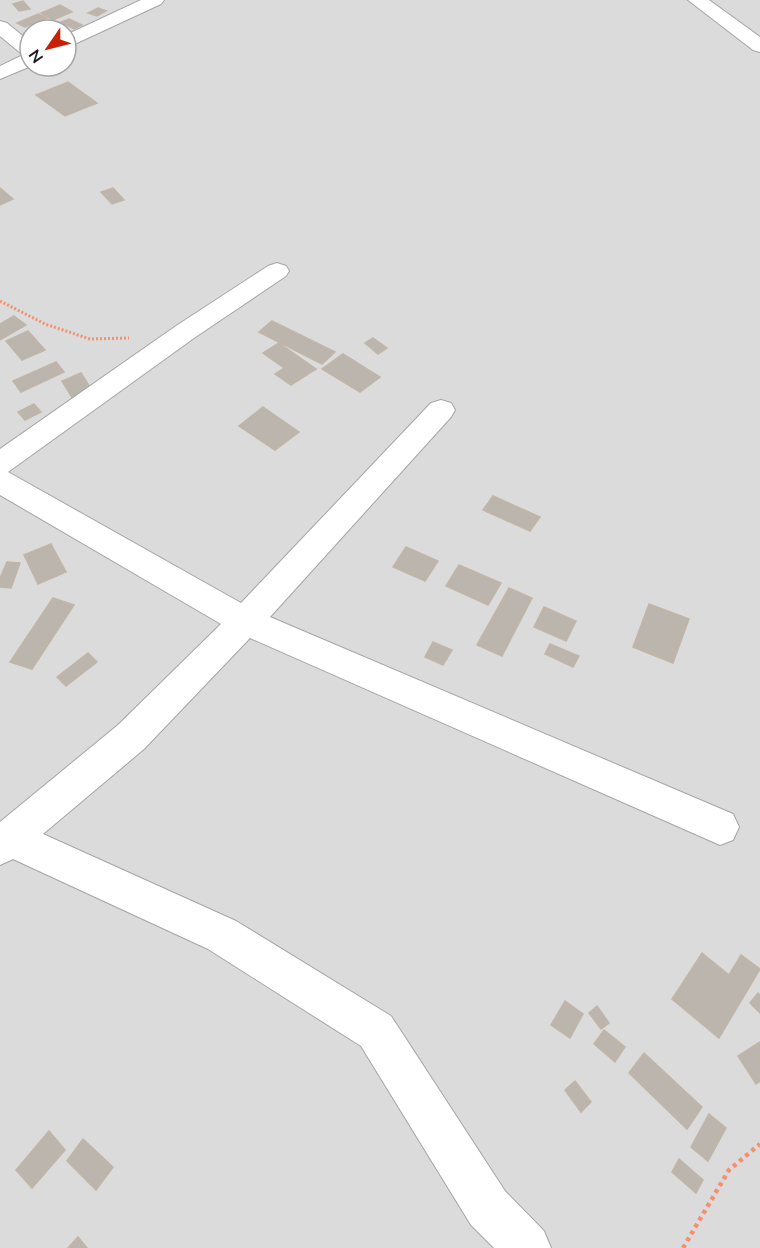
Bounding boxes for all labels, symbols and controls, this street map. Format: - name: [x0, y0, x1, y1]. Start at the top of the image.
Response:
- north arrow: [18, 18, 78, 78]
- text: N: [24, 46, 47, 67]

